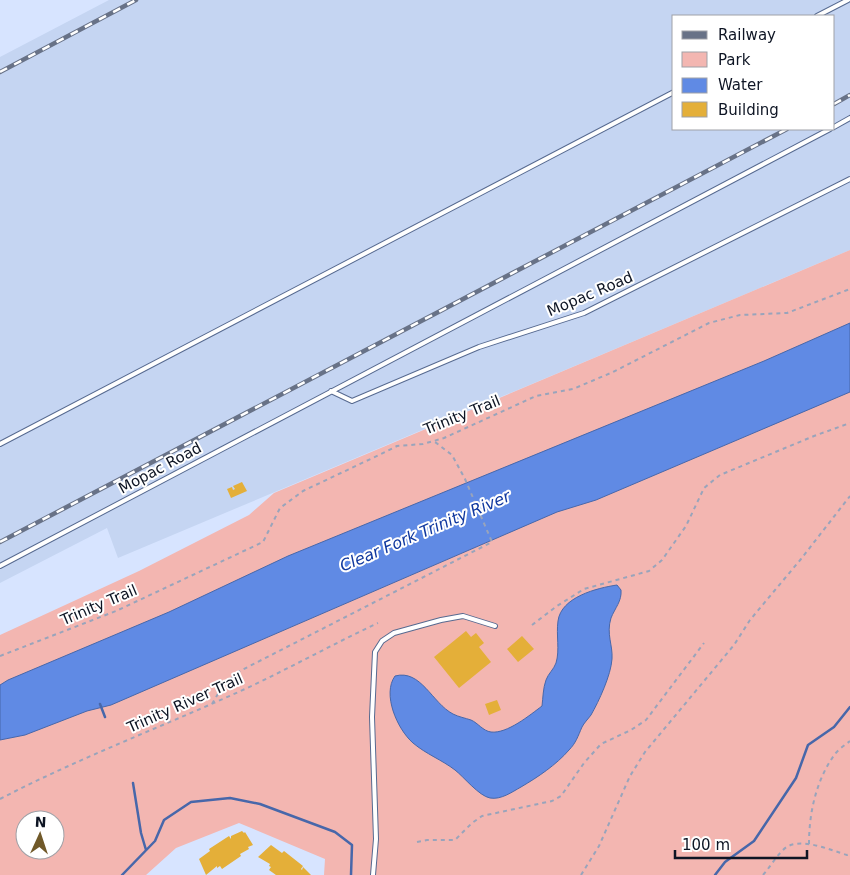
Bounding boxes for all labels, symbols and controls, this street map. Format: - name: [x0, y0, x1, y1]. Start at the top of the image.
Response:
- legend: [672, 15, 835, 130]
- text: Railway: [718, 26, 776, 44]
- text: Park: [718, 51, 751, 69]
- text: Water: [718, 76, 763, 94]
- text: Building: [718, 101, 779, 119]
- street label: Mopac Road: [544, 268, 636, 320]
- street label: Trinity Trail: [420, 391, 503, 439]
- street label: Mopac Road: [115, 439, 205, 497]
- water label: Clear Fork Trinity River: [337, 486, 514, 576]
- street label: Trinity Trail: [57, 581, 140, 630]
- street label: Trinity River Trail: [123, 669, 246, 737]
- north arrow: [15, 810, 65, 860]
- text: N: [34, 814, 47, 830]
- scale bar: [675, 828, 808, 860]
- text: 100 m: [682, 836, 730, 854]

